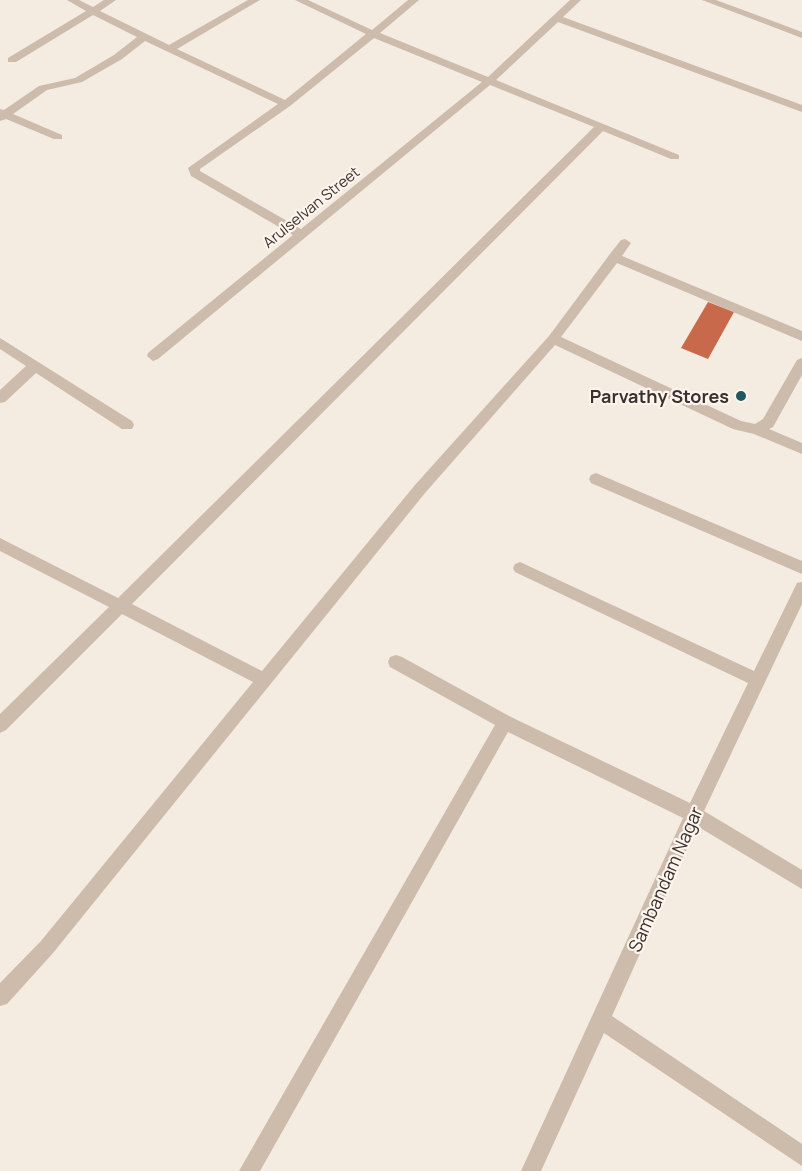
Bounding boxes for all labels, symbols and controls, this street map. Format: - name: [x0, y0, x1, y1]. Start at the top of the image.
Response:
- street label: Arulselvan Street: [258, 161, 364, 253]
- place label: Parvathy Stores: [590, 384, 729, 408]
- marker: Parvathy Stores: [734, 389, 748, 403]
- street label: Sambandam Nagar: [622, 802, 708, 955]

